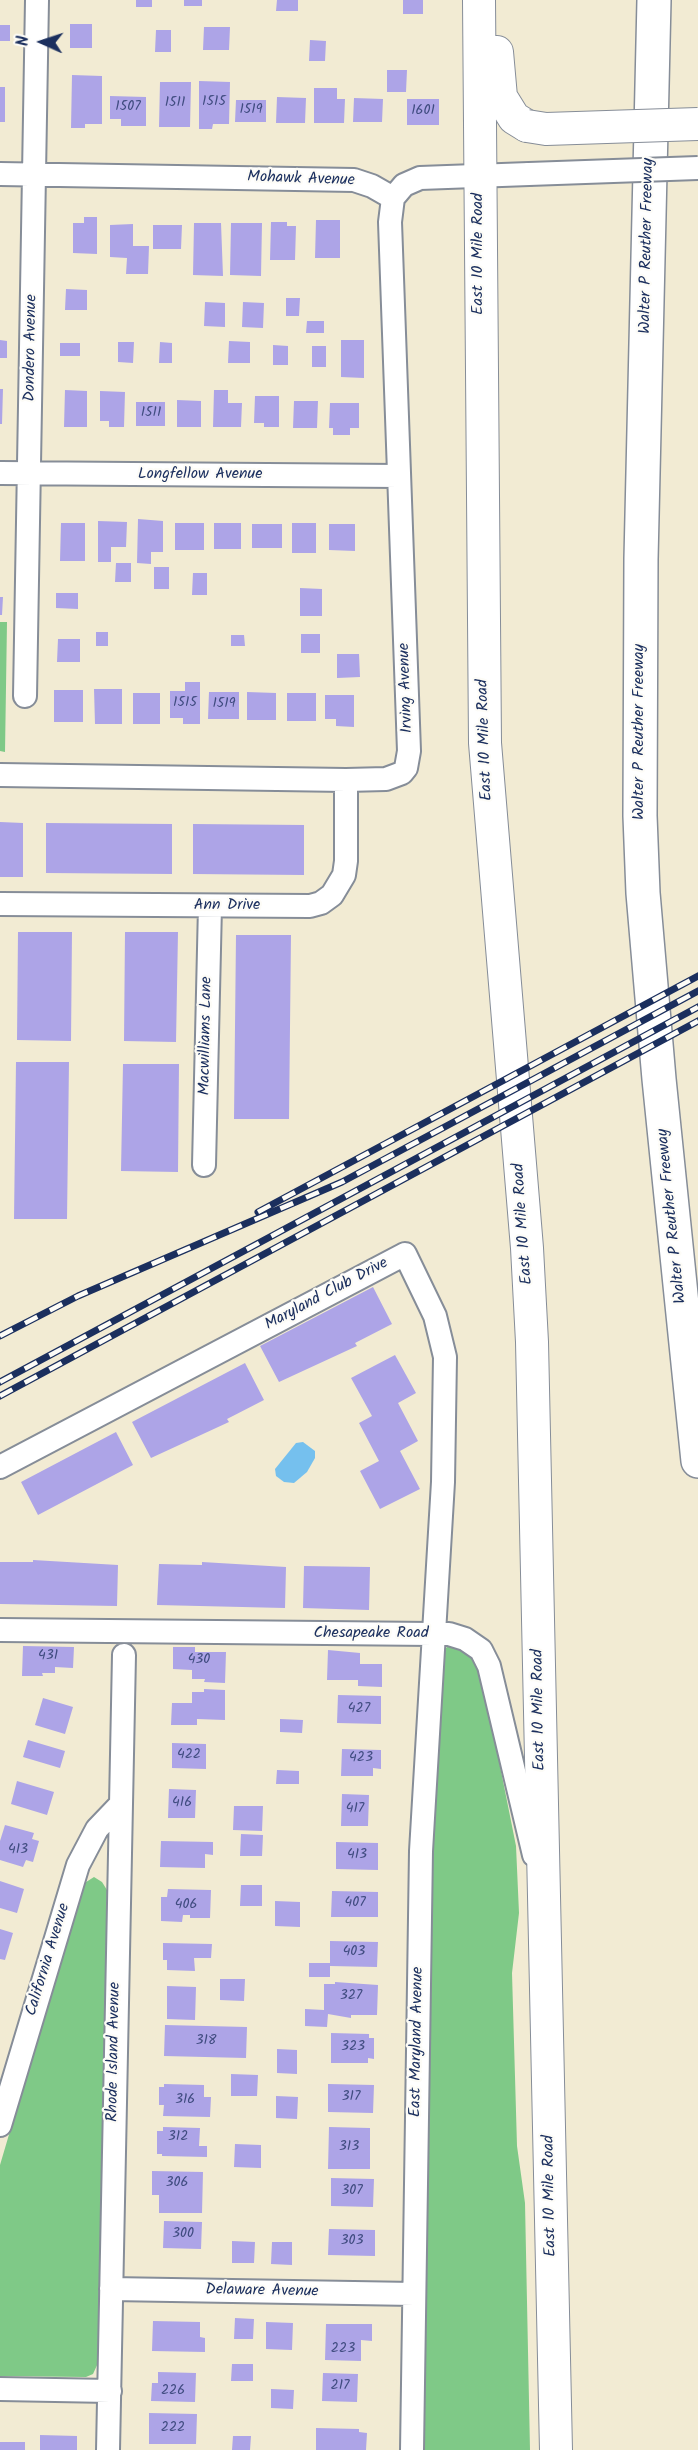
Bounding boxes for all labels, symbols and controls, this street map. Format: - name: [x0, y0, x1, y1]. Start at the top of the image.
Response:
- north arrow: [12, 12, 72, 72]
- text: N: [11, 35, 36, 47]
- house number: 1515: [202, 95, 226, 111]
- house number: 1511: [165, 96, 185, 112]
- house number: 1507: [115, 100, 141, 116]
- house number: 1519: [239, 103, 263, 119]
- house number: 1601: [411, 104, 435, 120]
- street label: Walter P Reuther Freeway: [637, 158, 659, 334]
- street label: Mohawk Avenue: [247, 169, 355, 191]
- street label: East 10 Mile Road: [469, 193, 489, 315]
- street label: Dondero Avenue: [21, 294, 43, 402]
- house number: 1511: [141, 406, 161, 422]
- street label: Longfellow Avenue: [138, 465, 262, 485]
- street label: Irving Avenue: [396, 642, 418, 734]
- street label: Walter P Reuther Freeway: [630, 644, 650, 820]
- street label: East 10 Mile Road: [474, 679, 498, 801]
- house number: 1515: [173, 696, 197, 712]
- house number: 1519: [212, 697, 236, 713]
- street label: Ann Drive: [194, 896, 260, 916]
- street label: Macwilliams Lane: [196, 976, 218, 1096]
- street label: Walter P Reuther Freeway: [654, 1128, 692, 1304]
- street label: East 10 Mile Road: [510, 1163, 538, 1285]
- street label: Maryland Club Drive: [262, 1254, 392, 1336]
- street label: Chesapeake Road: [313, 1624, 429, 1644]
- house number: 431: [38, 1649, 58, 1665]
- street label: East 10 Mile Road: [529, 1649, 551, 1771]
- house number: 430: [188, 1653, 210, 1669]
- house number: 427: [348, 1702, 370, 1718]
- house number: 422: [177, 1748, 201, 1764]
- house number: 423: [349, 1751, 373, 1767]
- house number: 416: [172, 1796, 192, 1812]
- house number: 417: [346, 1802, 364, 1818]
- house number: 413: [8, 1843, 28, 1859]
- house number: 413: [347, 1848, 367, 1864]
- house number: 407: [344, 1896, 366, 1912]
- house number: 406: [175, 1898, 197, 1914]
- street label: California Avenue: [23, 1901, 75, 2019]
- house number: 403: [343, 1945, 365, 1961]
- street label: East Maryland Avenue: [407, 1967, 429, 2117]
- street label: Rhode Island Avenue: [104, 1982, 126, 2122]
- house number: 327: [340, 1989, 362, 2005]
- house number: 318: [196, 2034, 216, 2050]
- house number: 323: [341, 2040, 365, 2056]
- house number: 317: [342, 2090, 360, 2106]
- house number: 316: [175, 2093, 195, 2109]
- house number: 312: [168, 2130, 188, 2146]
- street label: East 10 Mile Road: [540, 2135, 562, 2257]
- house number: 313: [339, 2140, 359, 2156]
- house number: 306: [166, 2176, 188, 2192]
- house number: 307: [341, 2184, 363, 2200]
- house number: 300: [172, 2227, 194, 2243]
- house number: 303: [341, 2234, 363, 2250]
- street label: Delaware Avenue: [205, 2281, 319, 2303]
- house number: 223: [331, 2342, 355, 2358]
- house number: 217: [331, 2379, 349, 2395]
- house number: 226: [161, 2384, 185, 2400]
- house number: 222: [161, 2421, 185, 2437]

